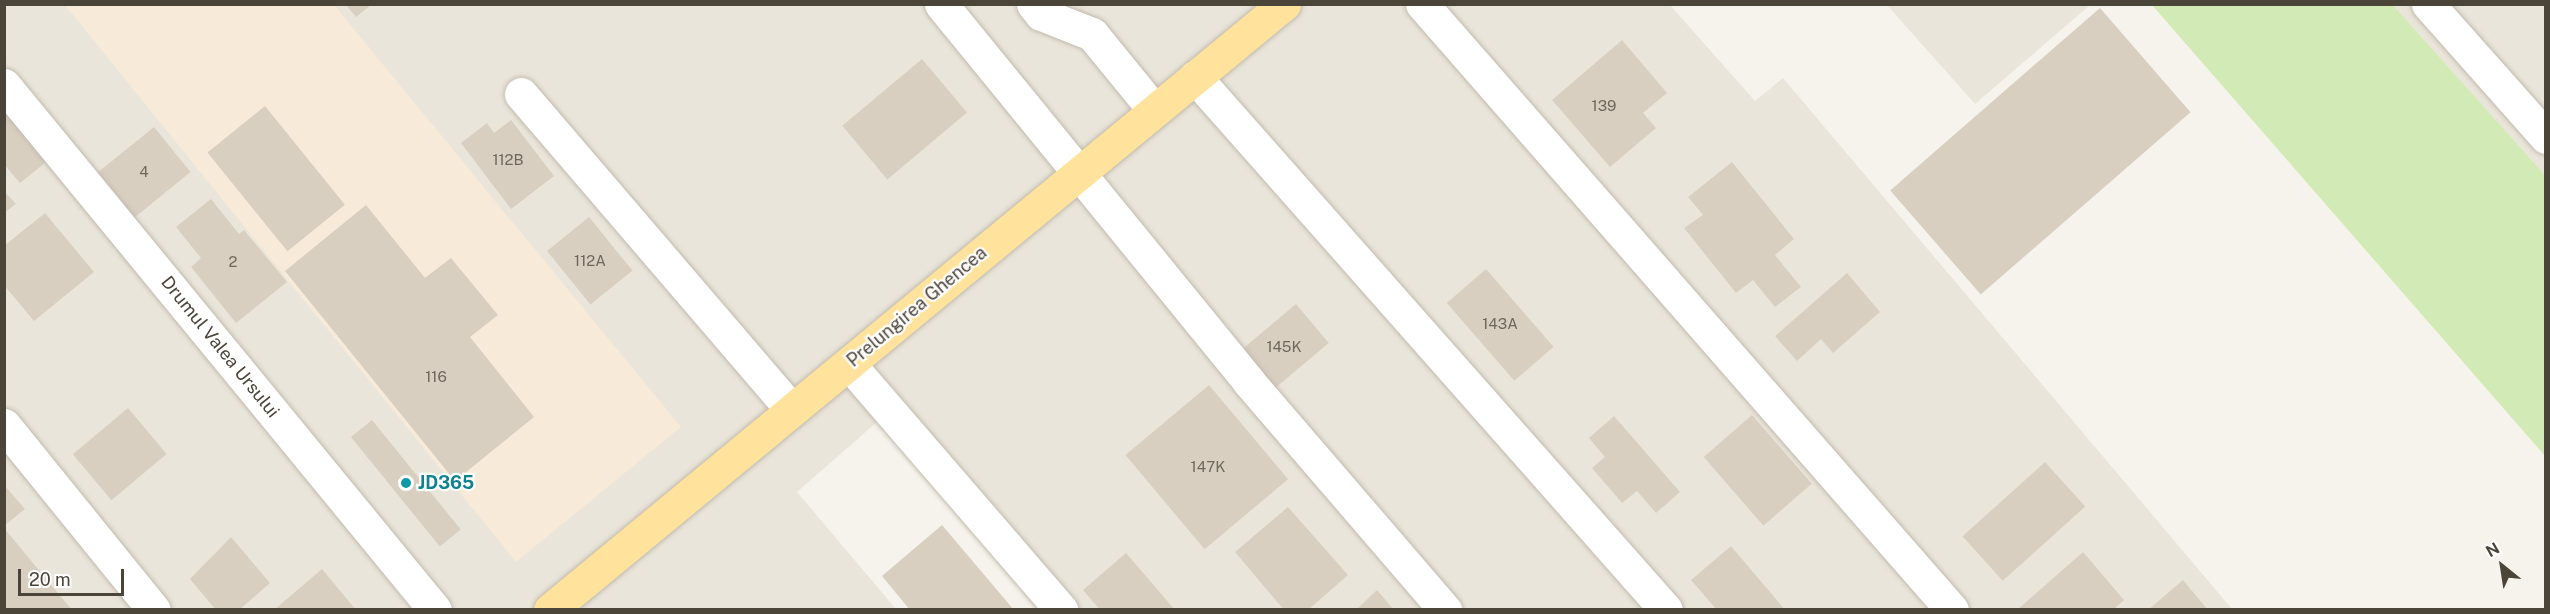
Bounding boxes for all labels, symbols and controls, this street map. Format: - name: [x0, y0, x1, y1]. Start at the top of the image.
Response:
- house number: 139: [1592, 97, 1616, 115]
- house number: 112B: [492, 151, 524, 169]
- house number: 4: [139, 163, 149, 181]
- street label: Prelungirea Ghencea: [843, 242, 991, 372]
- house number: 112A: [574, 252, 606, 270]
- house number: 2: [229, 253, 237, 271]
- street label: Drumul Valea Ursului: [156, 272, 284, 422]
- house number: 143A: [1482, 315, 1518, 333]
- house number: 145K: [1266, 338, 1302, 356]
- house number: 116: [425, 368, 447, 386]
- house number: 147K: [1191, 458, 1225, 476]
- place label: JD365: [418, 472, 474, 494]
- marker: JD365: [399, 476, 413, 490]
- north arrow: [2472, 536, 2532, 596]
- text: N: [2483, 539, 2503, 561]
- scale bar: [21, 557, 128, 595]
- text: 20 m: [29, 569, 71, 590]

